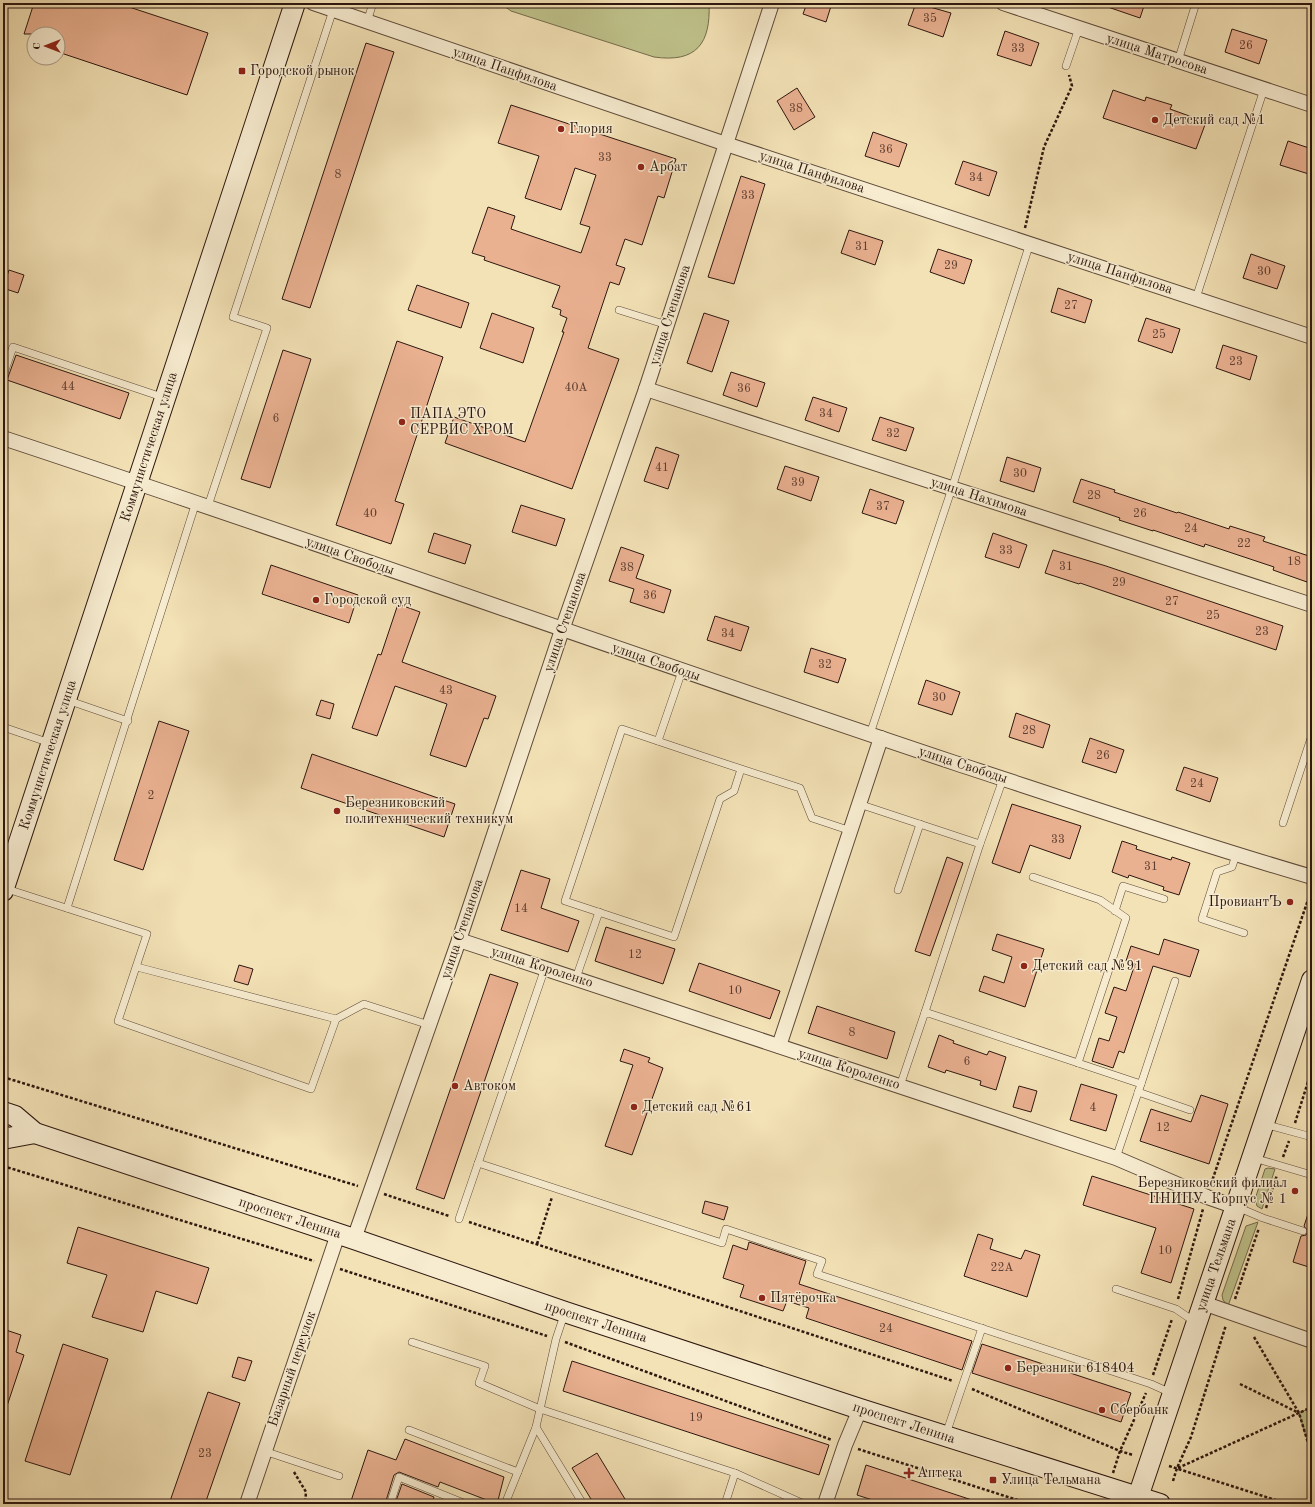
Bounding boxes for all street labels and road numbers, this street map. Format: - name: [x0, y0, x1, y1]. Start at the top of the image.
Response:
- street label: улица Матросова: [1104, 31, 1210, 77]
- street label: улица Панфилова: [450, 45, 559, 94]
- street label: улица Панфилова: [757, 148, 866, 197]
- street label: улица Панфилова: [1065, 249, 1174, 298]
- street label: улица Степанова: [647, 263, 693, 367]
- street label: Коммунистическая улица: [118, 370, 180, 524]
- street label: улица Нахимова: [929, 475, 1029, 519]
- street label: улица Свободы: [304, 534, 396, 578]
- street label: улица Степанова: [541, 570, 589, 674]
- street label: улица Свободы: [610, 640, 702, 684]
- street label: Коммунистическая улица: [17, 678, 79, 832]
- street label: улица Свободы: [917, 744, 1009, 786]
- street label: улица Степанова: [438, 877, 486, 981]
- street label: улица Короленко: [489, 944, 595, 990]
- street label: улица Короленко: [796, 1046, 902, 1092]
- street label: проспект Ленина: [237, 1195, 343, 1241]
- street label: улица Тельмана: [1193, 1216, 1239, 1313]
- street label: проспект Ленина: [543, 1299, 649, 1345]
- street label: Базарный переулок: [266, 1310, 318, 1428]
- street label: проспект Ленина: [851, 1400, 957, 1446]

